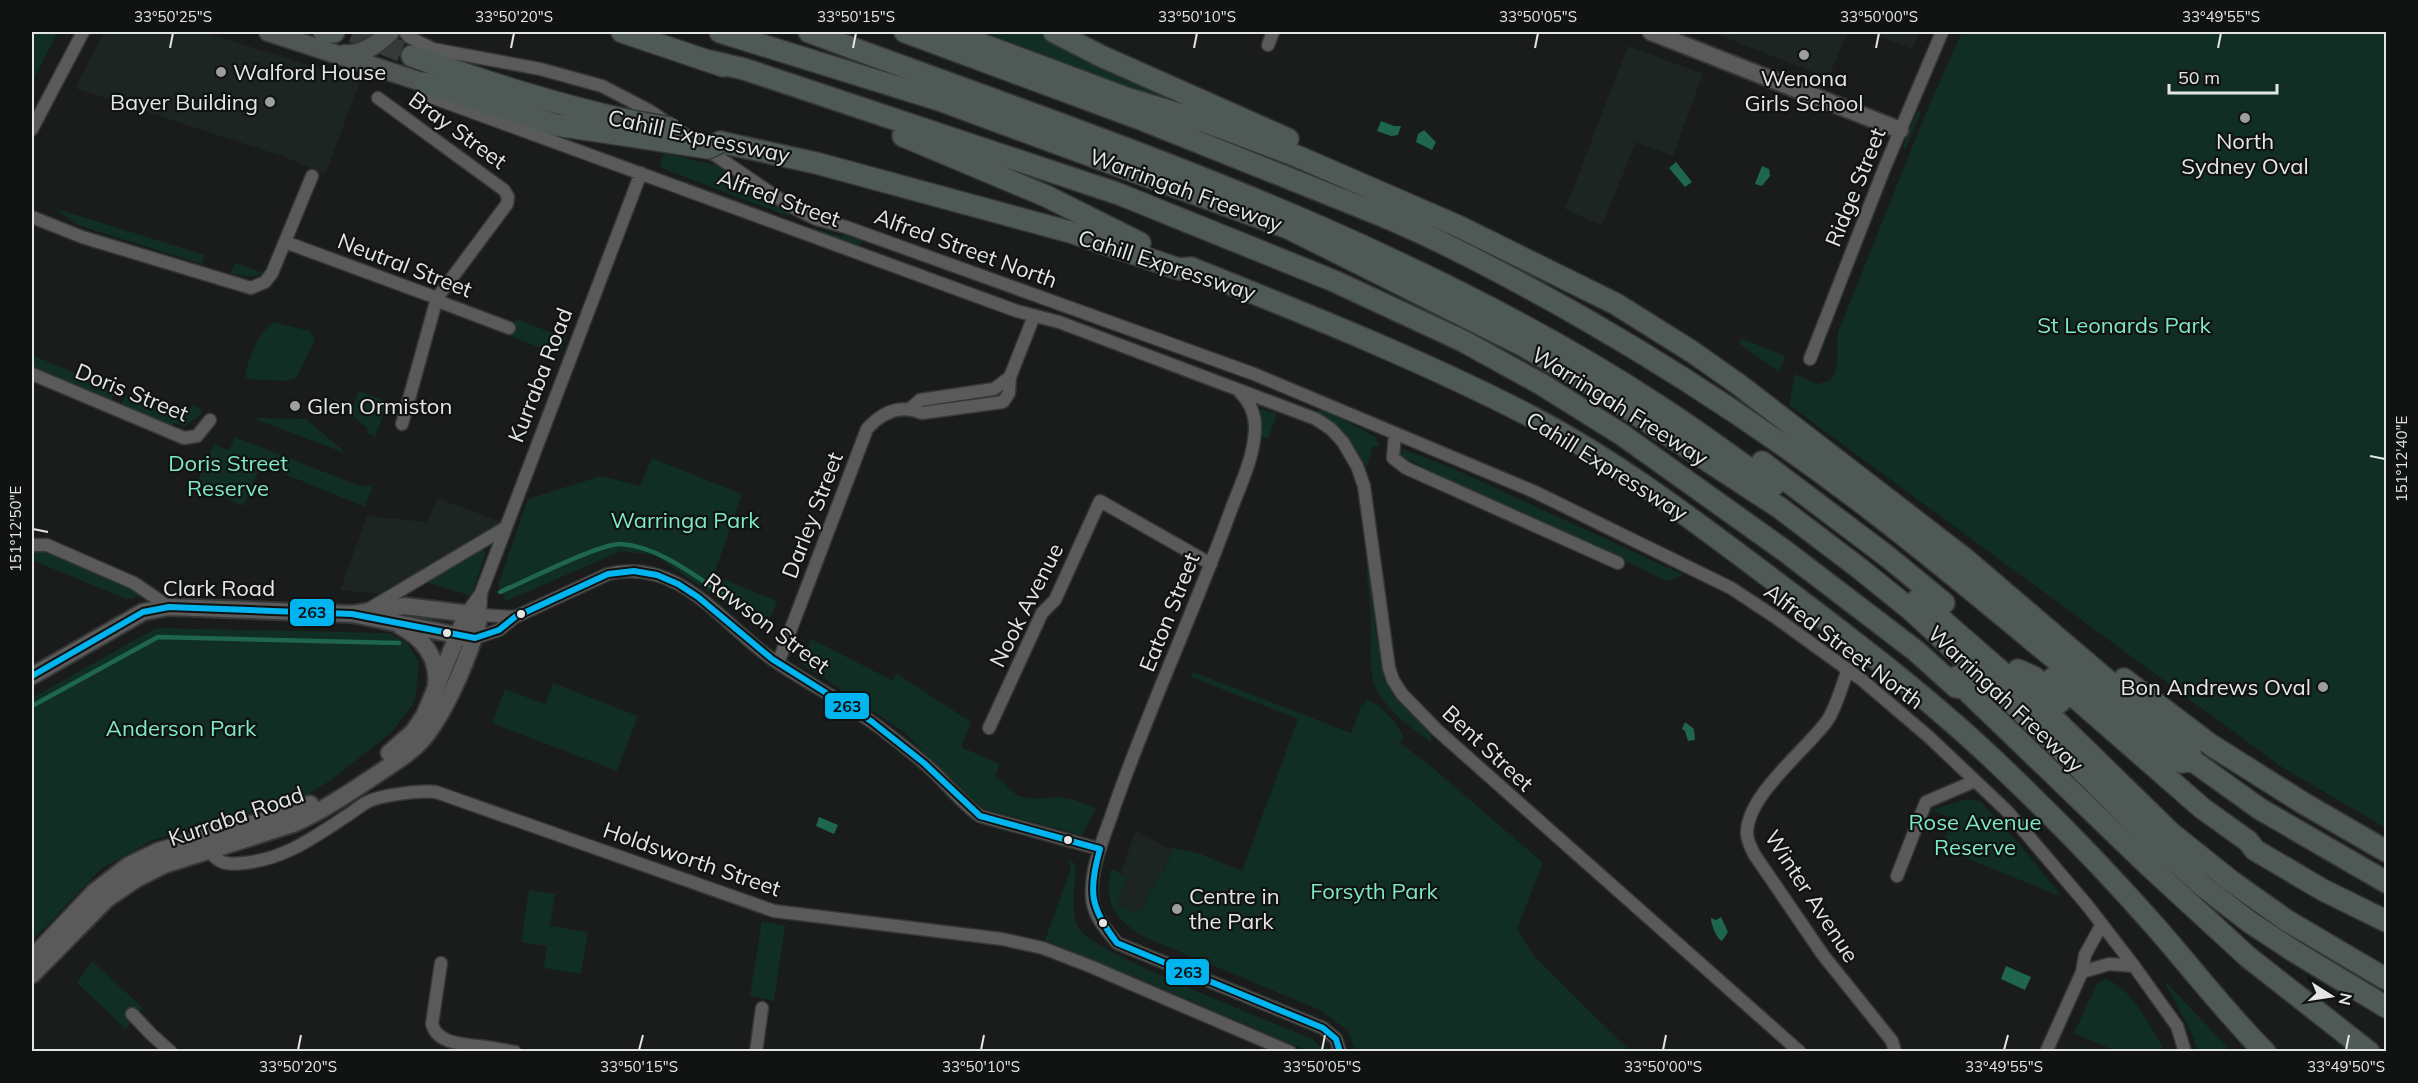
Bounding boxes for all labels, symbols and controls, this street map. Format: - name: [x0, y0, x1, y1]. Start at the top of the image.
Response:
- text: 33°50'25"S: [134, 7, 212, 26]
- text: 33°50'20"S: [475, 7, 553, 26]
- text: 33°50'15"S: [817, 7, 895, 26]
- text: 33°50'10"S: [1158, 7, 1236, 26]
- text: 33°50'05"S: [1499, 7, 1577, 26]
- text: 33°50'00"S: [1840, 7, 1918, 26]
- text: 33°49'55"S: [2182, 7, 2260, 26]
- marker: Wenona Girls School: [1797, 48, 1811, 62]
- scale bar: [2169, 57, 2277, 95]
- place label: Walford House: [233, 58, 386, 86]
- place label: Wenona Girls School: [1744, 64, 1864, 117]
- marker: Walford House: [214, 65, 228, 79]
- text: 50 m: [2178, 66, 2220, 89]
- street label: Bray Street: [404, 85, 513, 175]
- place label: Bayer Building: [110, 88, 258, 116]
- marker: Bayer Building: [263, 95, 277, 109]
- street label: Cahill Expressway: [605, 103, 793, 169]
- marker: North Sydney Oval: [2238, 111, 2252, 125]
- street label: Ridge Street: [1819, 123, 1892, 250]
- place label: North Sydney Oval: [2181, 127, 2309, 180]
- street label: Warringah Freeway: [1086, 142, 1286, 238]
- street label: Alfred Street: [714, 163, 844, 233]
- street label: Alfred Street North: [871, 202, 1061, 294]
- street label: Cahill Expressway: [1075, 223, 1260, 307]
- street label: Neutral Street: [334, 227, 476, 304]
- street label: Kurraba Road: [502, 304, 578, 446]
- park label: St Leonards Park: [2037, 311, 2211, 339]
- street label: Warringah Freeway: [1526, 340, 1714, 472]
- street label: Doris Street: [71, 357, 193, 428]
- place label: Glen Ormiston: [307, 392, 452, 420]
- marker: Glen Ormiston: [288, 399, 302, 413]
- street label: Cahill Expressway: [1521, 405, 1693, 527]
- text: 151°12'40"E: [2392, 416, 2411, 502]
- street label: Darley Street: [775, 448, 849, 582]
- park label: Doris Street Reserve: [168, 449, 288, 502]
- text: 151°12'50"E: [6, 486, 25, 572]
- park label: Warringa Park: [610, 506, 760, 534]
- street label: Nook Avenue: [983, 538, 1069, 672]
- street label: Eaton Street: [1132, 548, 1206, 675]
- street label: Rawson Street: [699, 567, 836, 680]
- street label: Clark Road: [163, 574, 275, 602]
- street label: Alfred Street North: [1759, 577, 1929, 715]
- line badge: 263: [289, 598, 335, 627]
- text: 263: [298, 602, 326, 622]
- unlabelled marker: [515, 608, 527, 620]
- street label: Warringah Freeway: [1922, 620, 2090, 779]
- unlabelled marker: [441, 627, 453, 639]
- place label: Bon Andrews Oval: [2120, 673, 2311, 701]
- marker: Bon Andrews Oval: [2316, 680, 2330, 694]
- line badge: 263: [824, 692, 870, 720]
- text: 263: [833, 696, 861, 716]
- street label: Bent Street: [1437, 699, 1539, 797]
- park label: Anderson Park: [106, 714, 257, 742]
- street label: Kurraba Road: [165, 780, 307, 852]
- park label: Rose Avenue Reserve: [1909, 808, 2041, 861]
- street label: Holdsworth Street: [600, 816, 785, 903]
- street label: Winter Avenue: [1759, 824, 1865, 968]
- unlabelled marker: [1062, 834, 1074, 846]
- park label: Forsyth Park: [1310, 877, 1438, 905]
- place label: Centre in the Park: [1189, 882, 1280, 935]
- marker: Centre in the Park: [1170, 902, 1184, 916]
- unlabelled marker: [1097, 917, 1109, 929]
- line badge: 263: [1165, 958, 1210, 986]
- text: 263: [1174, 962, 1202, 982]
- north arrow: [2301, 966, 2361, 1026]
- text: N: [2335, 991, 2357, 1007]
- text: 33°50'20"S: [259, 1057, 337, 1076]
- text: 33°50'15"S: [600, 1057, 678, 1076]
- text: 33°50'10"S: [942, 1057, 1020, 1076]
- text: 33°50'05"S: [1283, 1057, 1361, 1076]
- text: 33°50'00"S: [1624, 1057, 1702, 1076]
- text: 33°49'55"S: [1965, 1057, 2043, 1076]
- text: 33°49'50"S: [2307, 1057, 2385, 1076]

